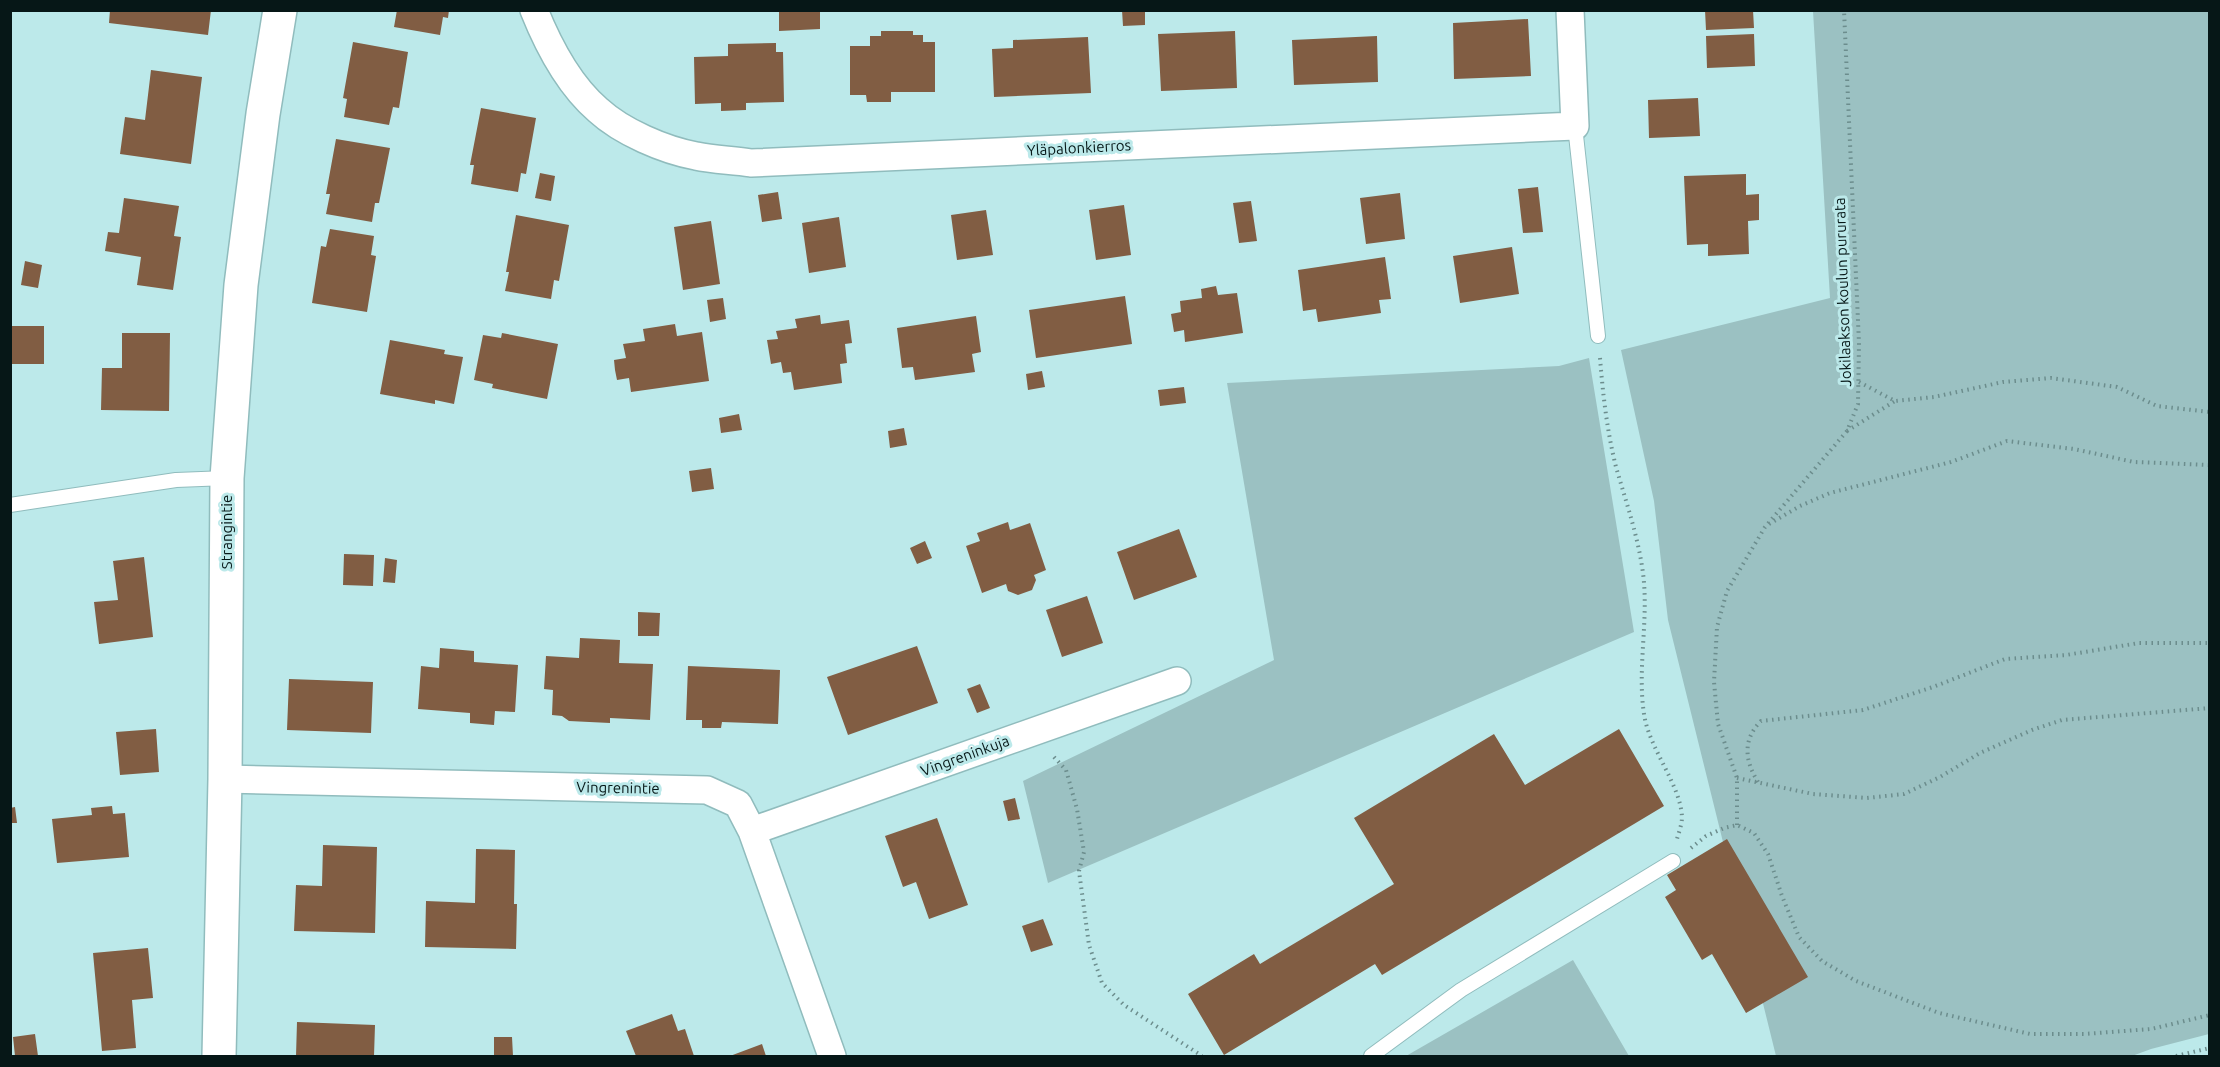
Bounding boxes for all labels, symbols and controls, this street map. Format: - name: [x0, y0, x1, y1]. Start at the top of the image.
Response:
- street label: Yläpalonkierros: [1026, 136, 1131, 159]
- street label: Jokilaakson koulun pururata: [1831, 197, 1854, 387]
- street label: Strangintie: [218, 495, 235, 569]
- street label: Vingreninkuja: [918, 732, 1011, 779]
- street label: Vingrenintie: [576, 778, 660, 797]

